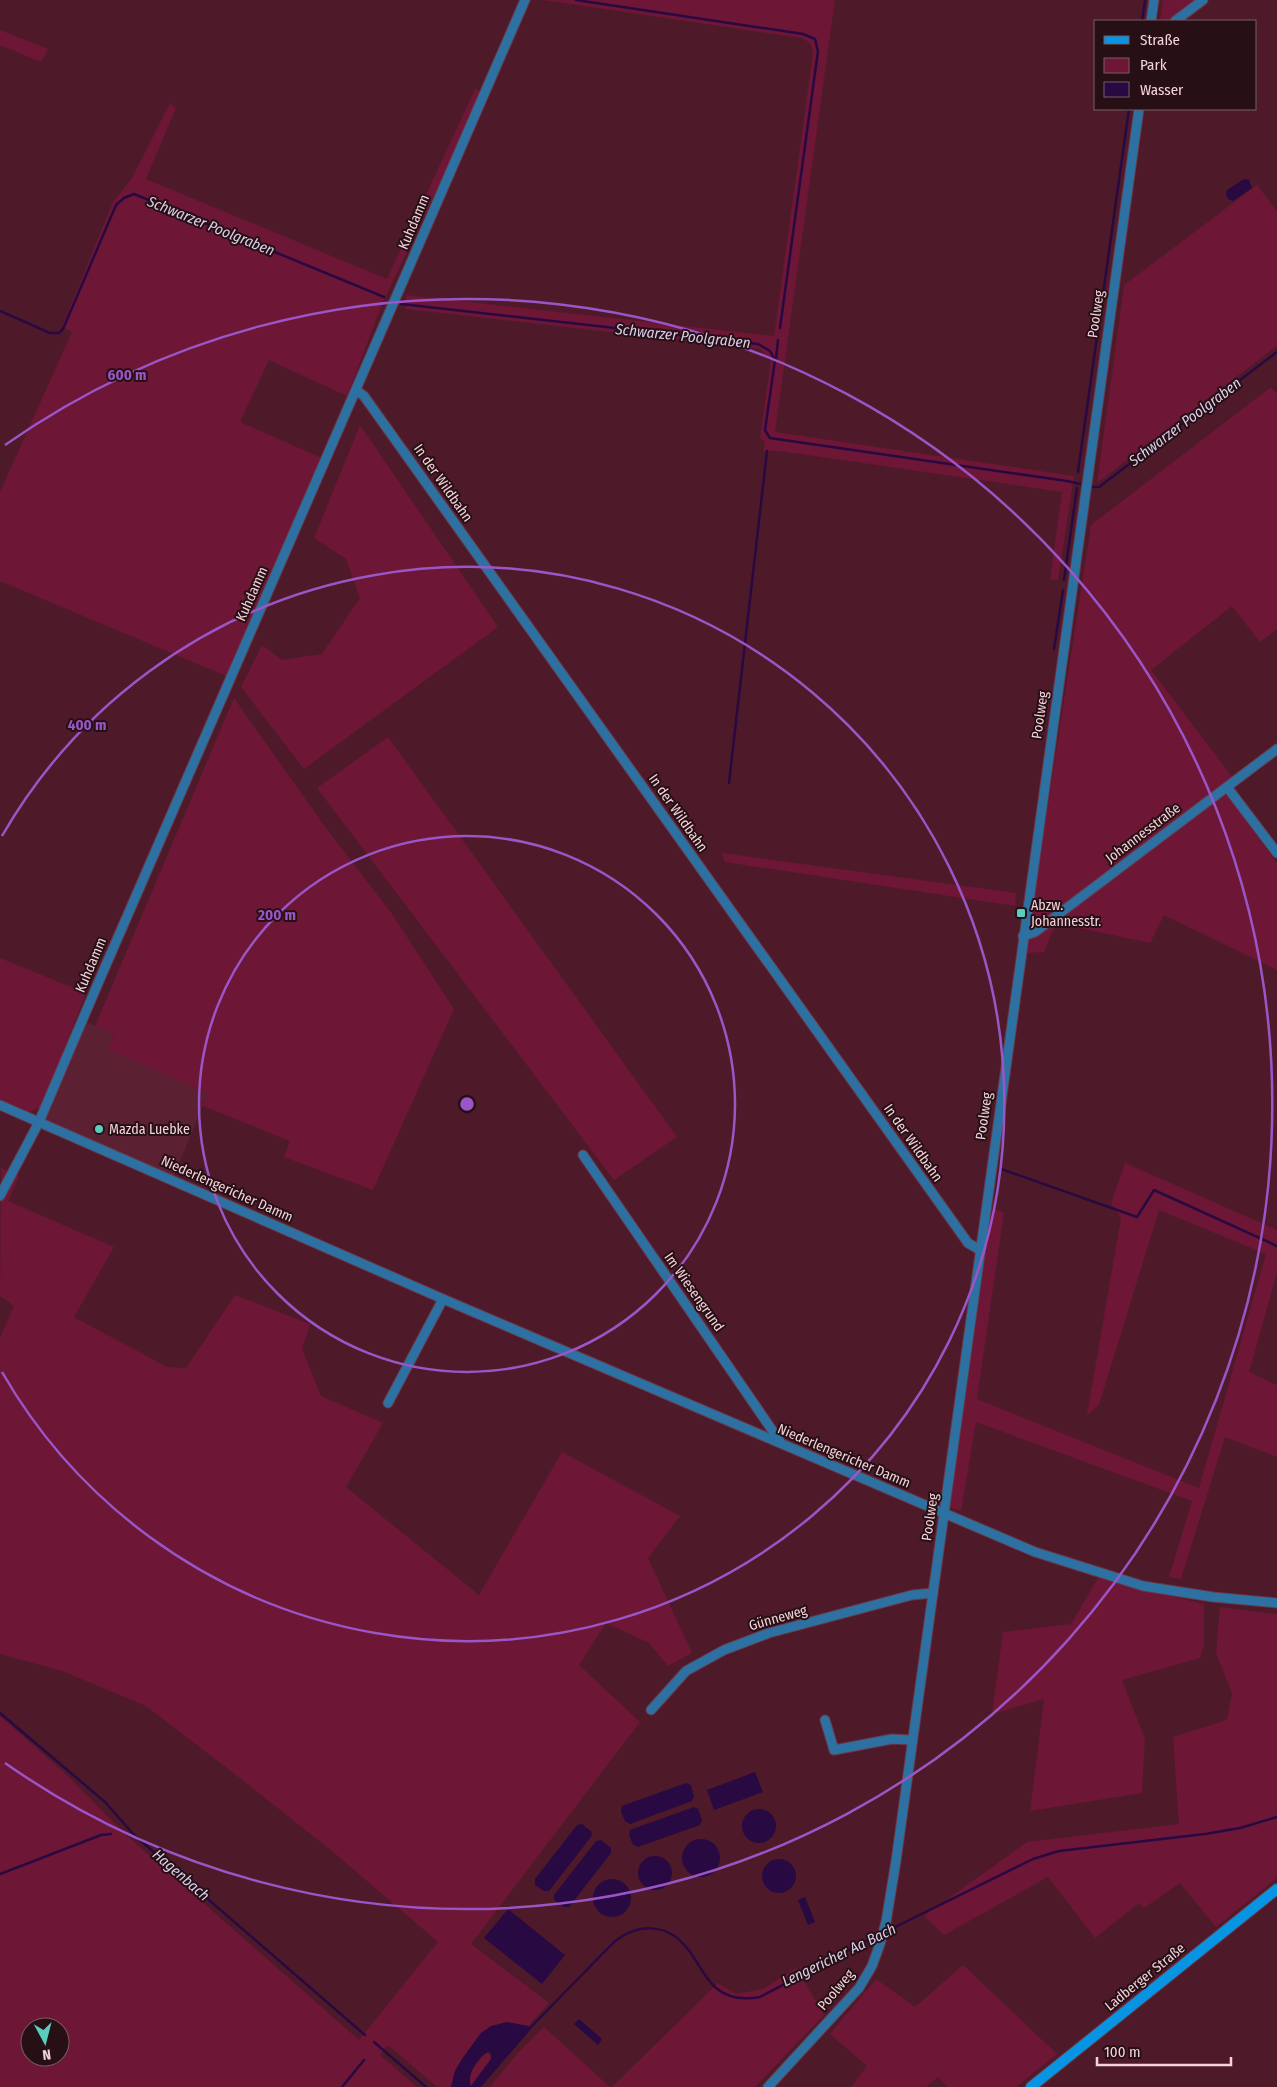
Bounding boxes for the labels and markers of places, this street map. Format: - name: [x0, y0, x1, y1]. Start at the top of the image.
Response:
- place label: Abzw. Johannesstr.: [1031, 897, 1101, 930]
- marker: Abzw. Johannesstr.: [1015, 907, 1027, 919]
- centre of rings: [458, 1095, 476, 1113]
- place label: Mazda Luebke: [109, 1121, 190, 1138]
- marker: Mazda Luebke: [93, 1123, 105, 1135]

